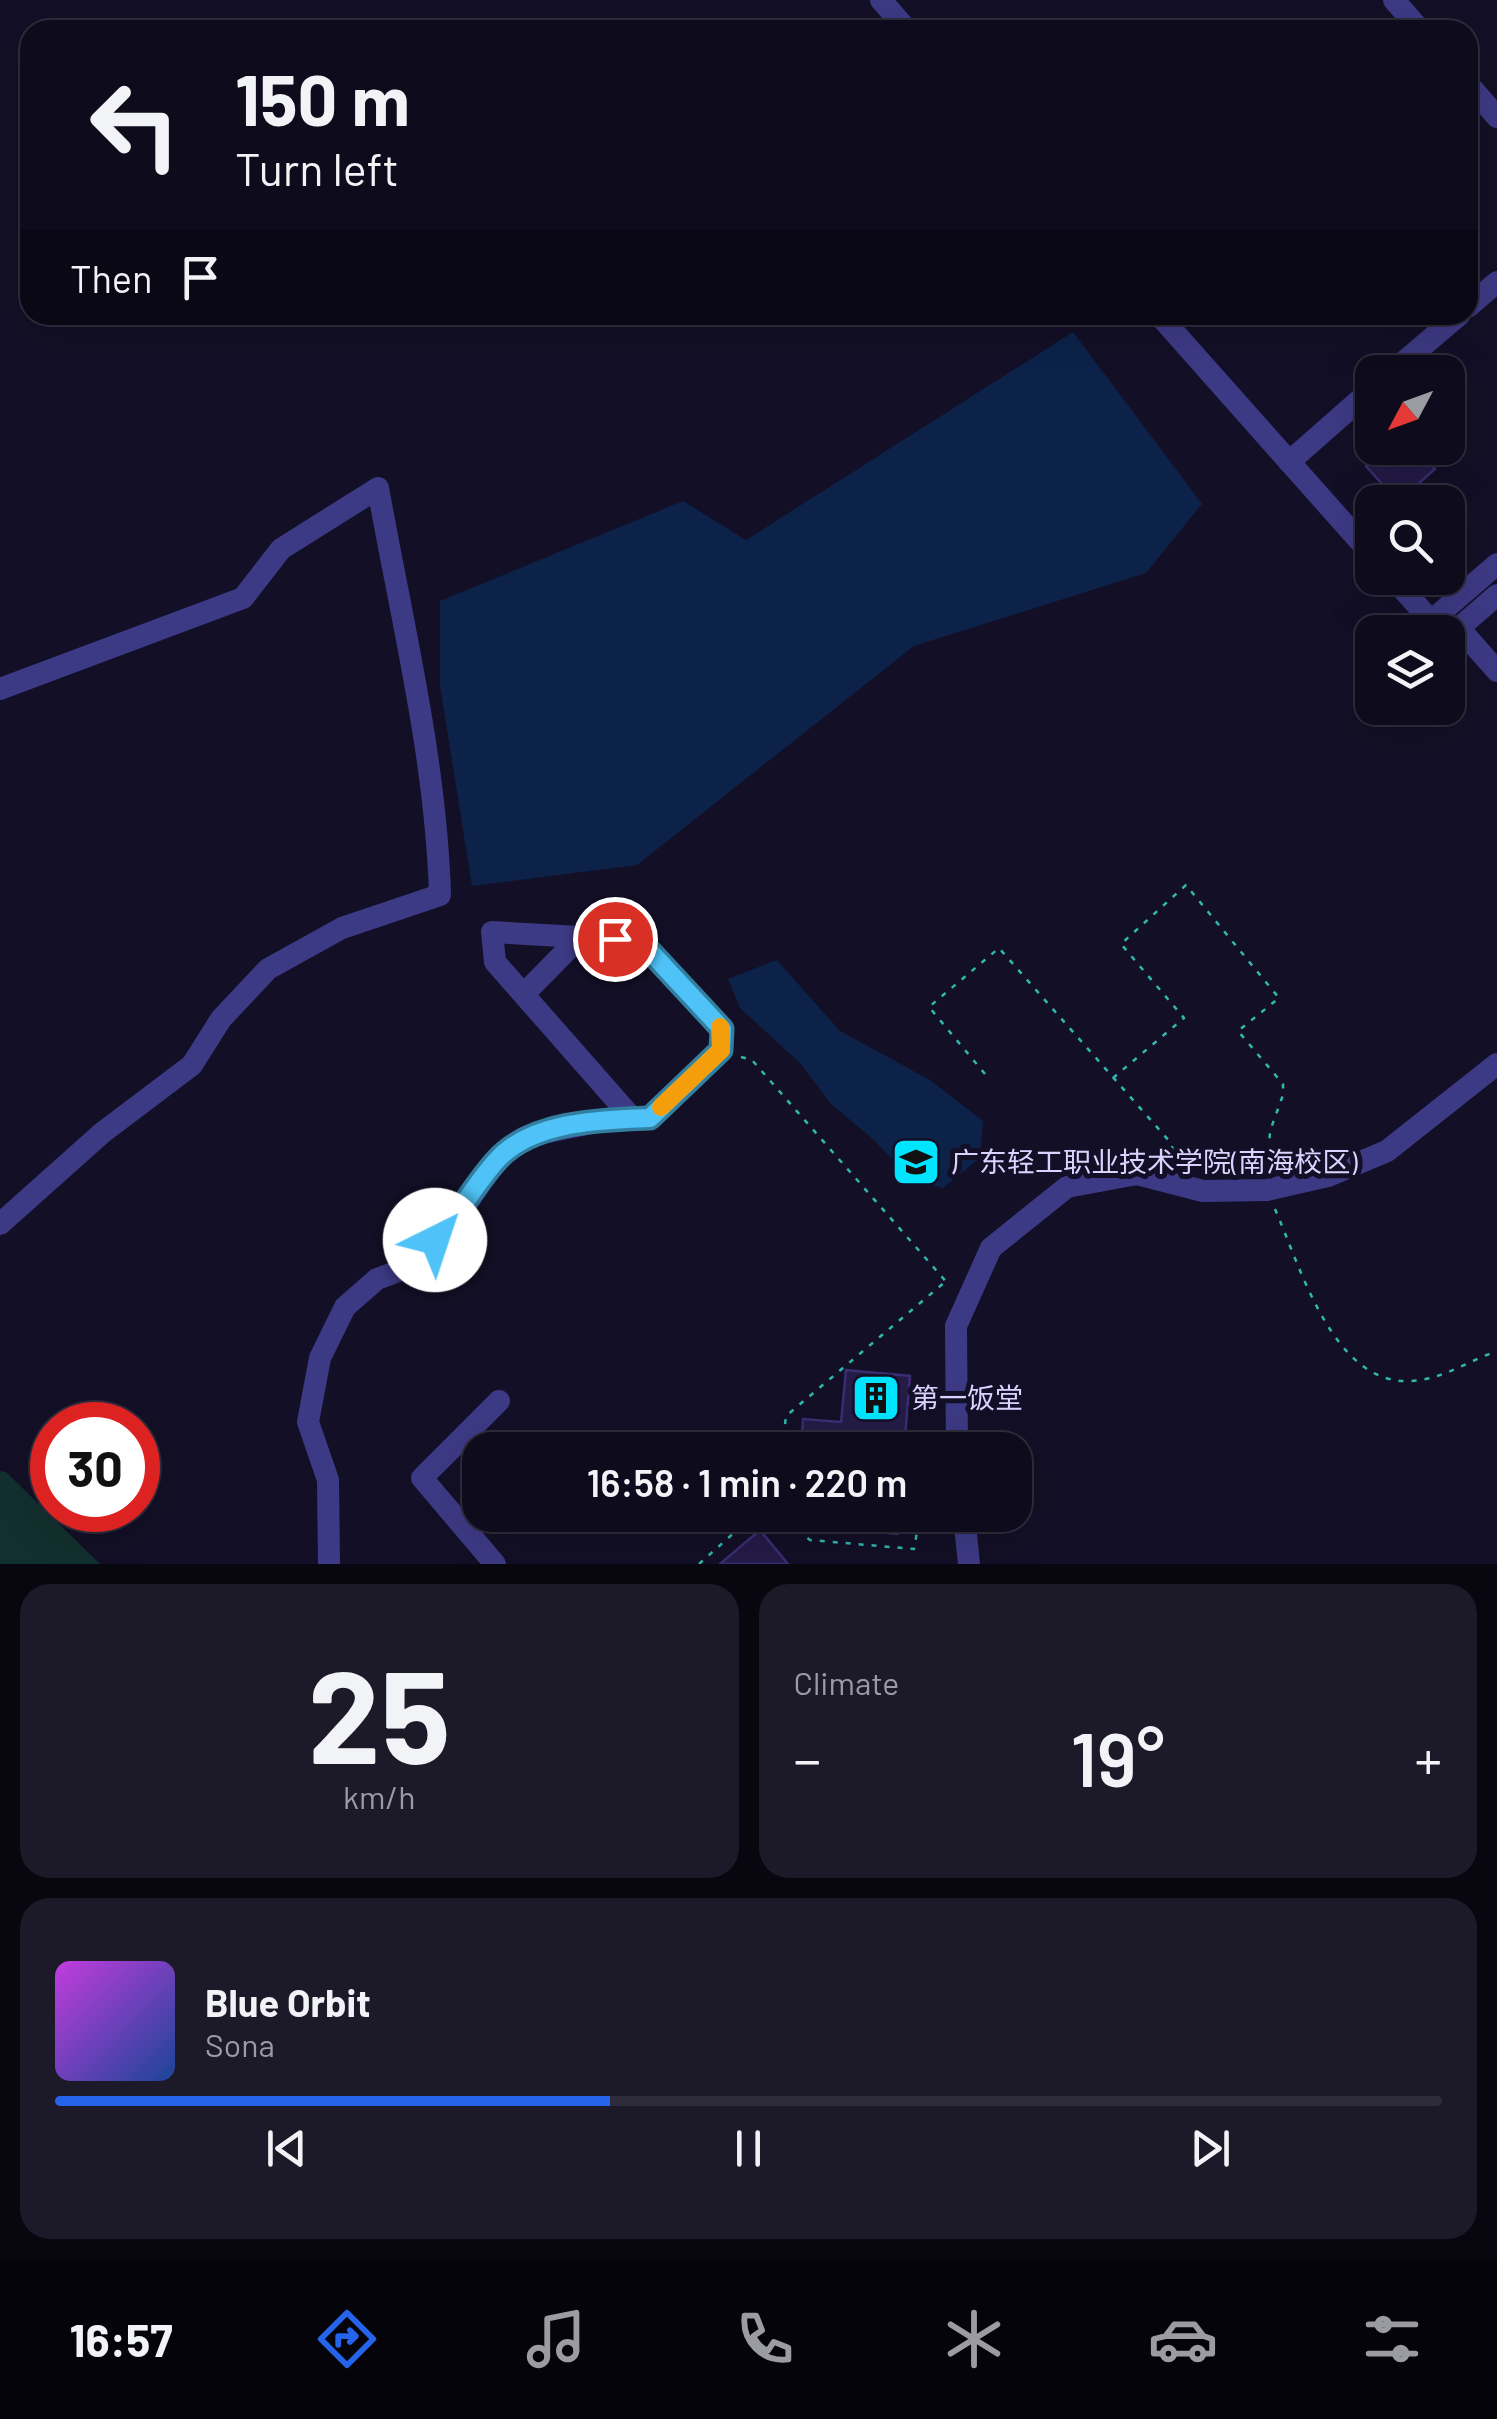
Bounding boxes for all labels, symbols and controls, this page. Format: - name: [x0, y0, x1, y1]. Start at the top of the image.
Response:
- text: 150 m: [235, 56, 410, 140]
- icon: left: [70, 60, 200, 190]
- text: Turn left: [235, 141, 399, 195]
- icon: arrive: [173, 250, 228, 305]
- text: Then: [70, 255, 153, 301]
- north arrow: [1355, 355, 1465, 465]
- map controls: [1355, 355, 1465, 725]
- button: search: [1355, 485, 1465, 595]
- button: layers: [1355, 615, 1465, 725]
- pin: [573, 897, 658, 982]
- icon: arrive: [588, 912, 643, 967]
- school or university icon: 广东轻工职业技术学院(南海校区): [890, 1136, 942, 1188]
- place label: 广东轻工职业技术学院(南海校区): [951, 1144, 1358, 1178]
- position arrow: [383, 1188, 487, 1292]
- building icon: 第一饭堂: [850, 1372, 902, 1424]
- place label: 第一饭堂: [911, 1380, 1023, 1414]
- speed limit sign: 30: [30, 1402, 160, 1532]
- text: 16:58 · 1 min · 220 m: [587, 1459, 907, 1505]
- text: 25: [308, 1634, 451, 1790]
- text: Climate: [794, 1663, 899, 1701]
- text: 19°: [1071, 1712, 1165, 1802]
- text: −: [794, 1725, 821, 1791]
- text: +: [1414, 1725, 1442, 1791]
- text: km/h: [343, 1777, 415, 1815]
- text: Blue Orbit: [205, 1979, 371, 2025]
- text: Sona: [205, 2025, 275, 2063]
- icon: previous: [259, 2121, 314, 2176]
- icon: pause: [721, 2121, 776, 2176]
- icon: next: [1183, 2121, 1238, 2176]
- icon: directions: [312, 2304, 382, 2374]
- icon: music: [521, 2304, 591, 2374]
- icon: phone: [730, 2304, 800, 2374]
- icon: climate: [939, 2304, 1009, 2374]
- icon: car: [1148, 2304, 1218, 2374]
- icon: filters: [1357, 2304, 1427, 2374]
- text: 16:57: [70, 2312, 173, 2366]

